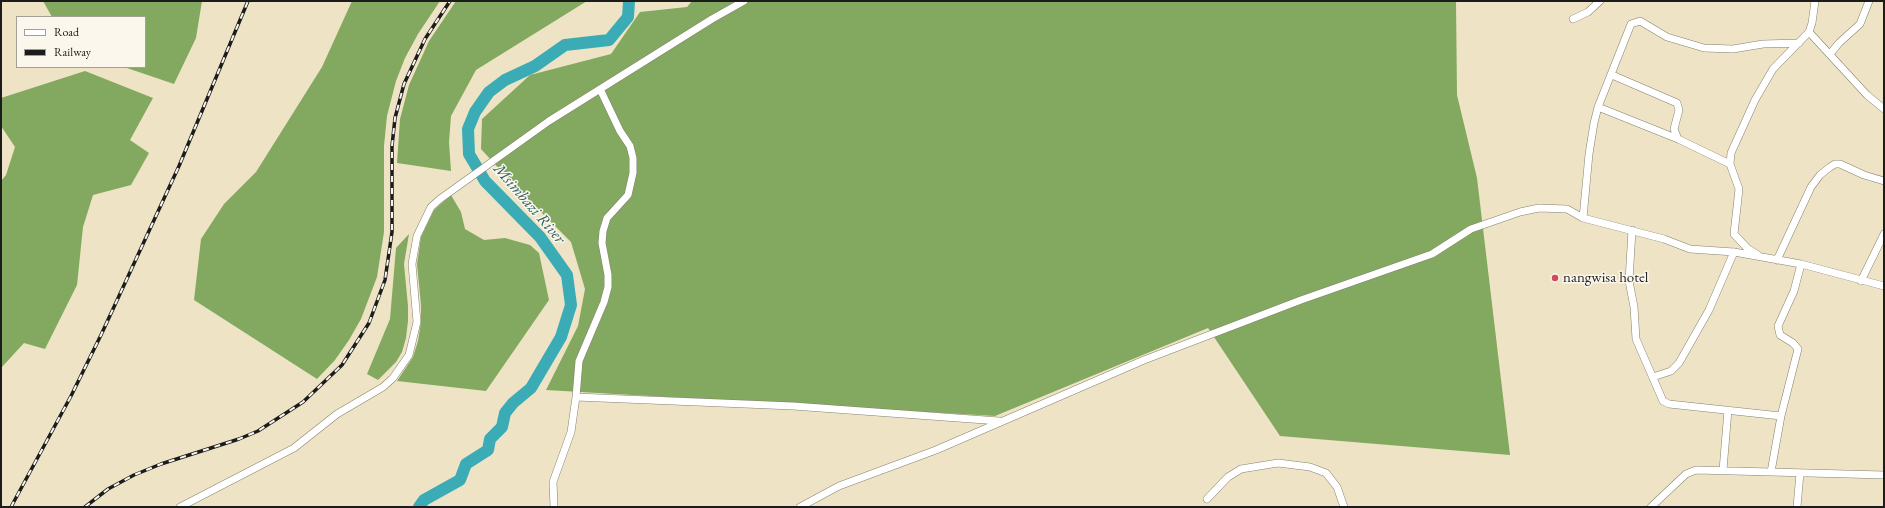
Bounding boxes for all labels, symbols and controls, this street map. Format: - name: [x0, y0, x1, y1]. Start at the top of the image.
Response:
- legend: [16, 16, 146, 68]
- text: Road: [54, 24, 79, 40]
- text: Railway: [54, 44, 91, 60]
- water label: Msimbazi River: [489, 160, 569, 248]
- place label: nangwisa hotel: [1563, 269, 1648, 287]
- marker: nangwisa hotel: [1550, 273, 1560, 283]

